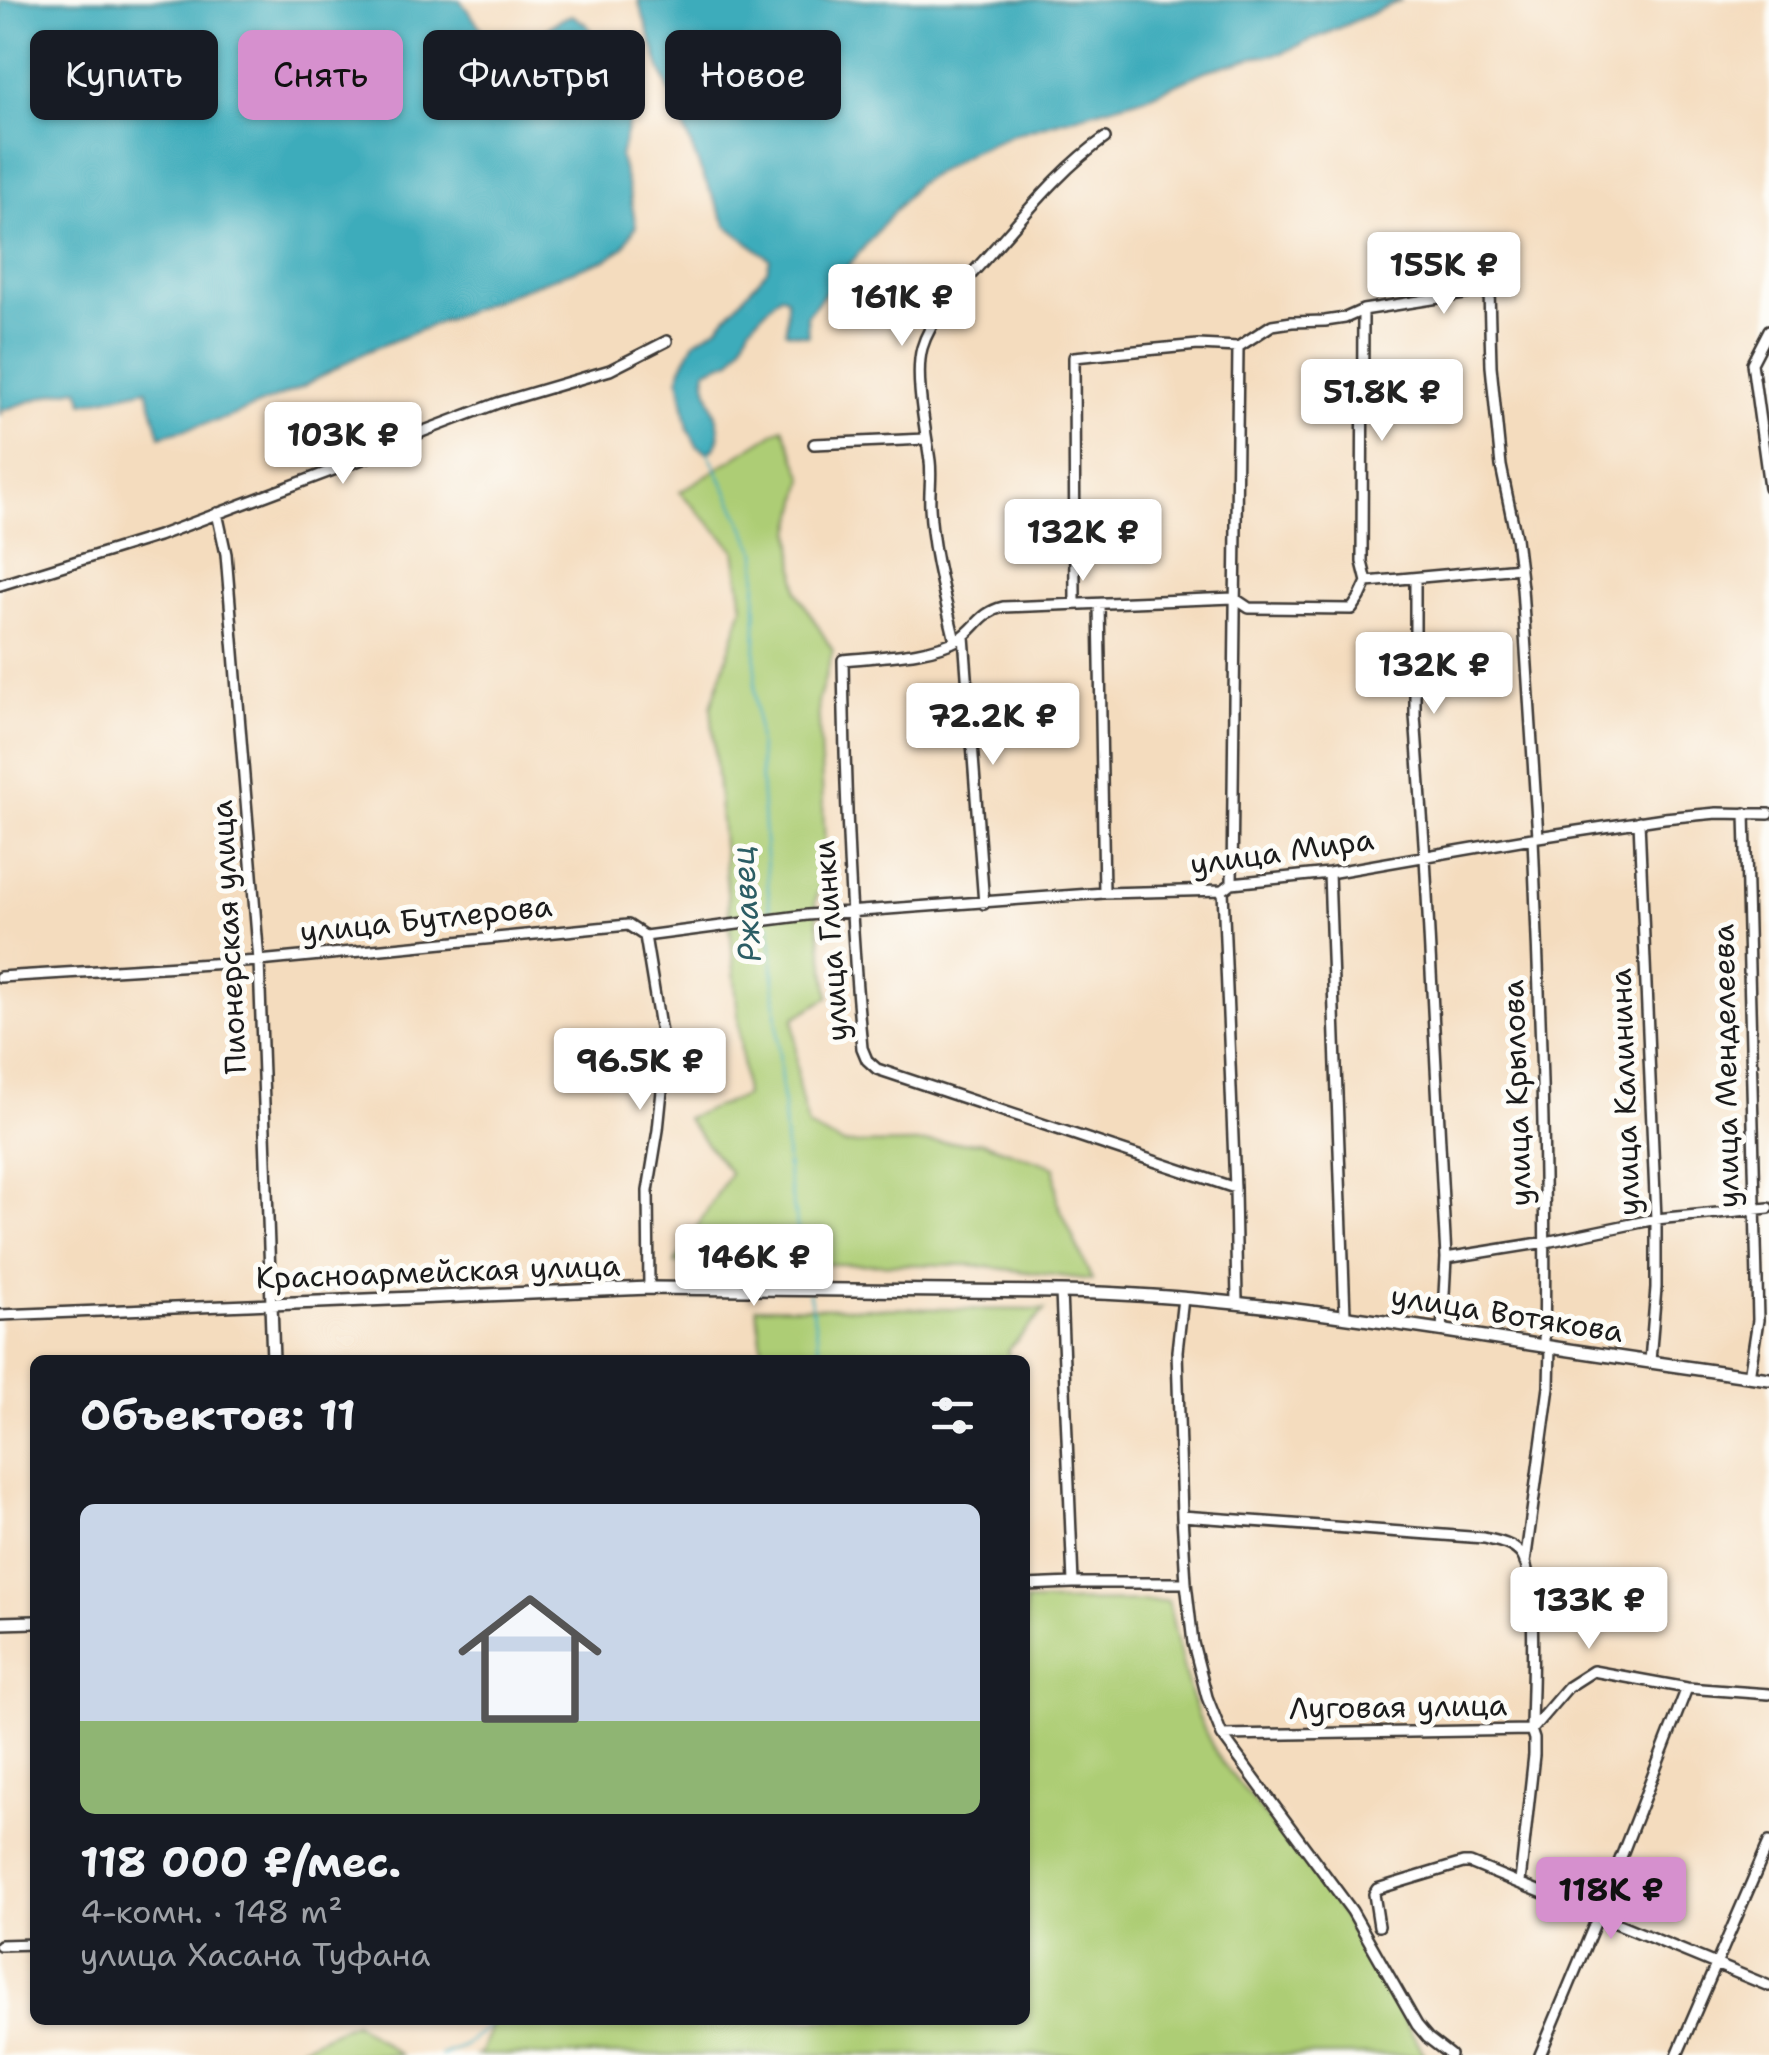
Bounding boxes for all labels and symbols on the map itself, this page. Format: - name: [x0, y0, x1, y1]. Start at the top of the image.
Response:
- pin: 155K ₽: [1363, 232, 1525, 317]
- pin: 161K ₽: [821, 264, 983, 349]
- pin: 51.8K ₽: [1290, 359, 1474, 444]
- pin: 103K ₽: [262, 402, 424, 487]
- pin: 132K ₽: [1002, 499, 1164, 584]
- pin: 132K ₽: [1353, 632, 1515, 717]
- pin: 72.2K ₽: [901, 683, 1085, 768]
- street label: Пионерская улица: [201, 799, 256, 1075]
- street label: улица Мира: [1188, 818, 1377, 885]
- street label: улица Глинки: [803, 839, 858, 1043]
- water label: Ржавец: [720, 845, 771, 964]
- street label: улица Бутлерова: [298, 885, 555, 952]
- street label: улица Менделеева: [1703, 923, 1748, 1208]
- street label: улица Калинина: [1600, 967, 1649, 1217]
- street label: улица Крылова: [1492, 979, 1541, 1207]
- pin: 96.5K ₽: [548, 1028, 732, 1113]
- pin: 146K ₽: [673, 1224, 835, 1309]
- street label: Красноармейская улица: [255, 1245, 621, 1298]
- street label: улица Вотякова: [1388, 1275, 1627, 1352]
- pin: 133K ₽: [1508, 1567, 1670, 1652]
- street label: Луговая улица: [1288, 1684, 1508, 1729]
- pin: 118K ₽: [1530, 1857, 1692, 1942]

